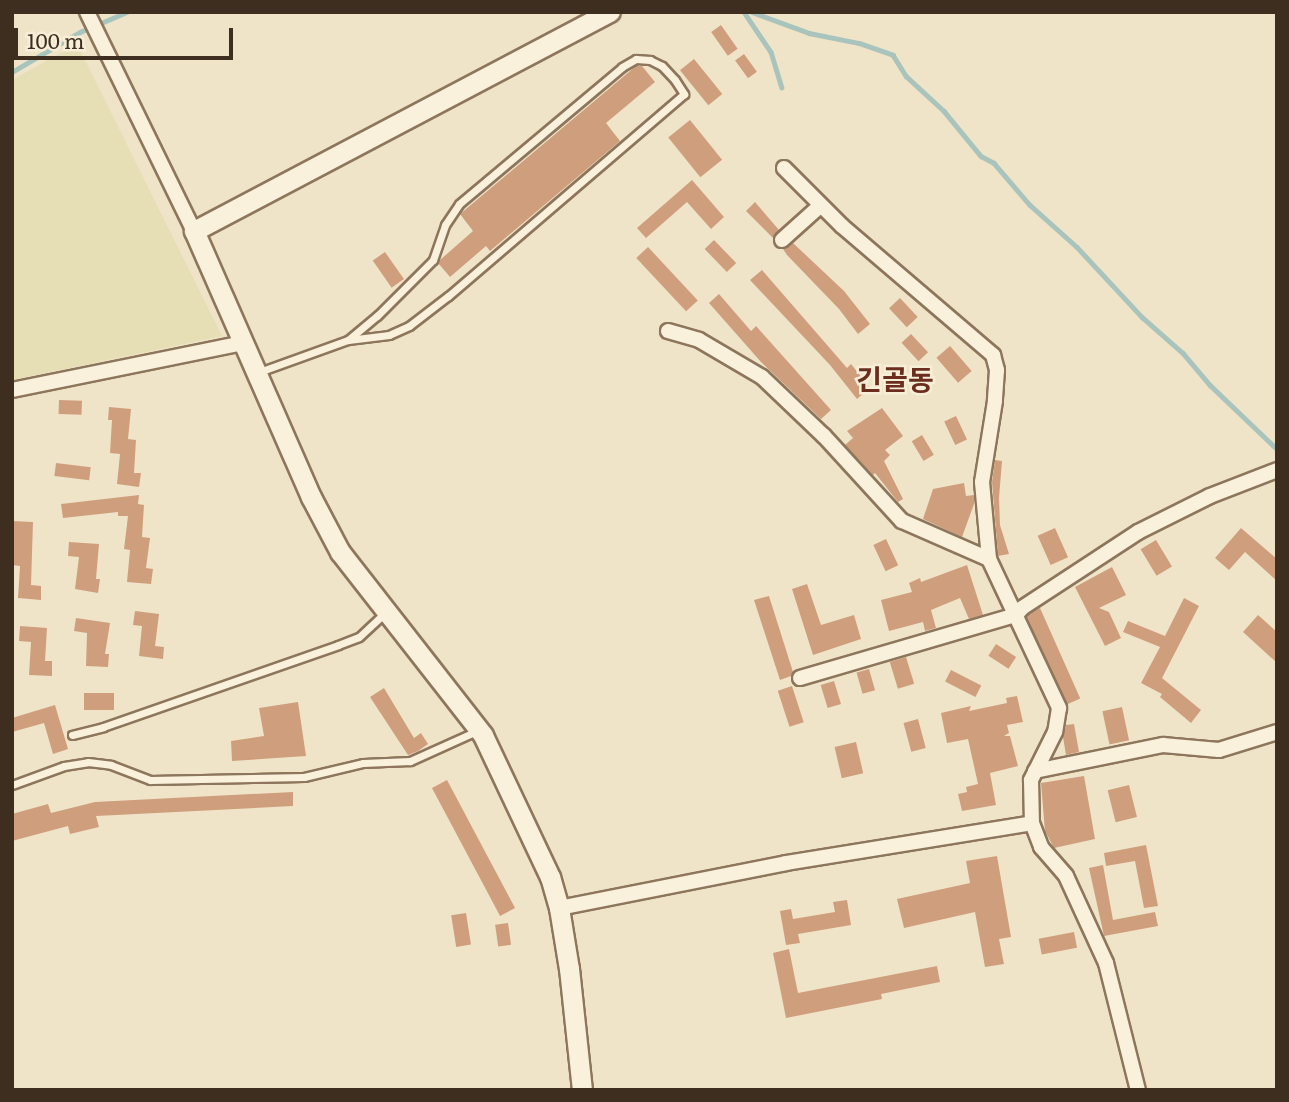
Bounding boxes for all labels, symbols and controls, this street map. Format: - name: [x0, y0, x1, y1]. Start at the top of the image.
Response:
- scale bar: [18, 14, 236, 58]
- text: 100 m: [27, 24, 84, 55]
- district label: 긴골동: [856, 361, 934, 395]

